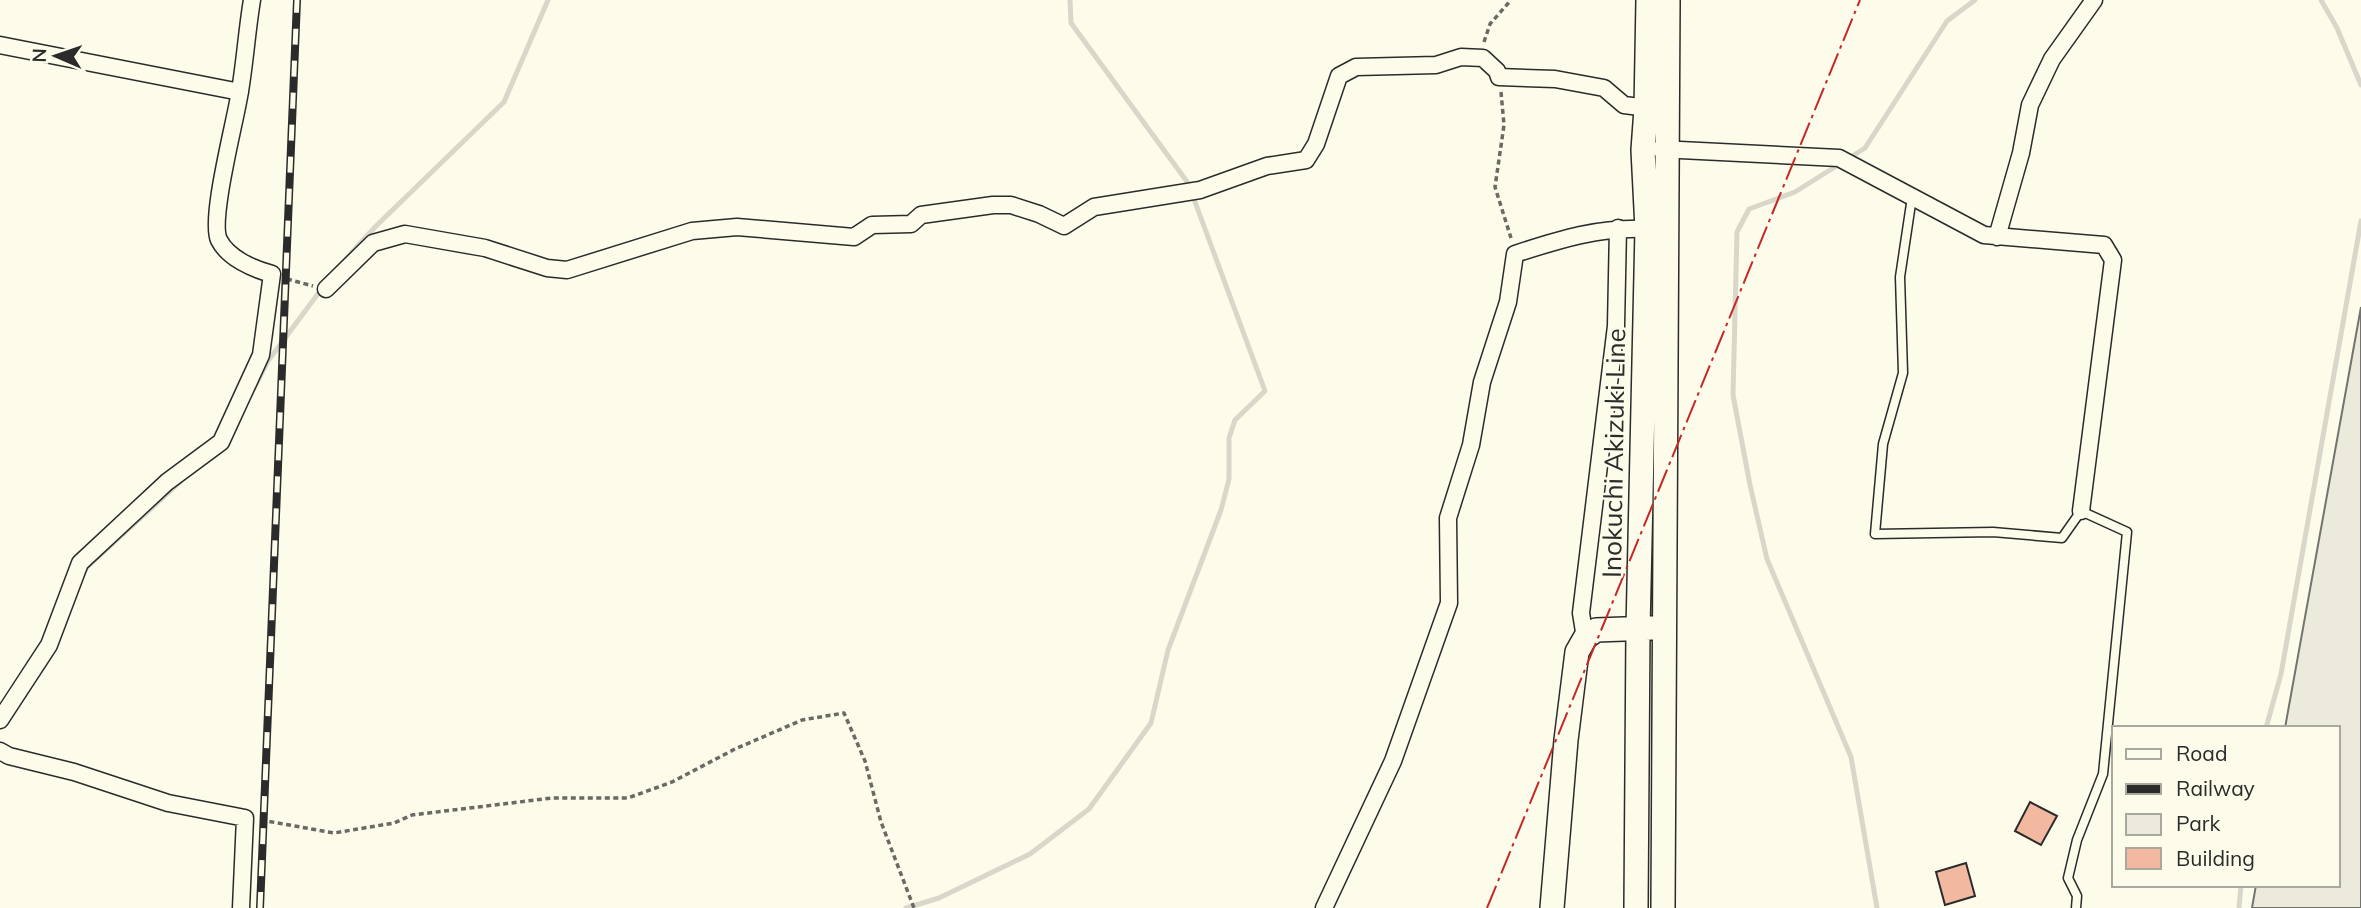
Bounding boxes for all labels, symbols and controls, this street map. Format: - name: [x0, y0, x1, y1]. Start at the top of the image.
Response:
- north arrow: [21, 21, 91, 91]
- text: N: [27, 48, 51, 63]
- street label: Inokuchi Akizuki Line: [1595, 328, 1632, 578]
- legend: [2112, 726, 2340, 887]
- text: Road: [2176, 740, 2227, 766]
- text: Railway: [2176, 775, 2255, 801]
- text: Park: [2176, 810, 2220, 836]
- text: Building: [2176, 845, 2255, 871]

